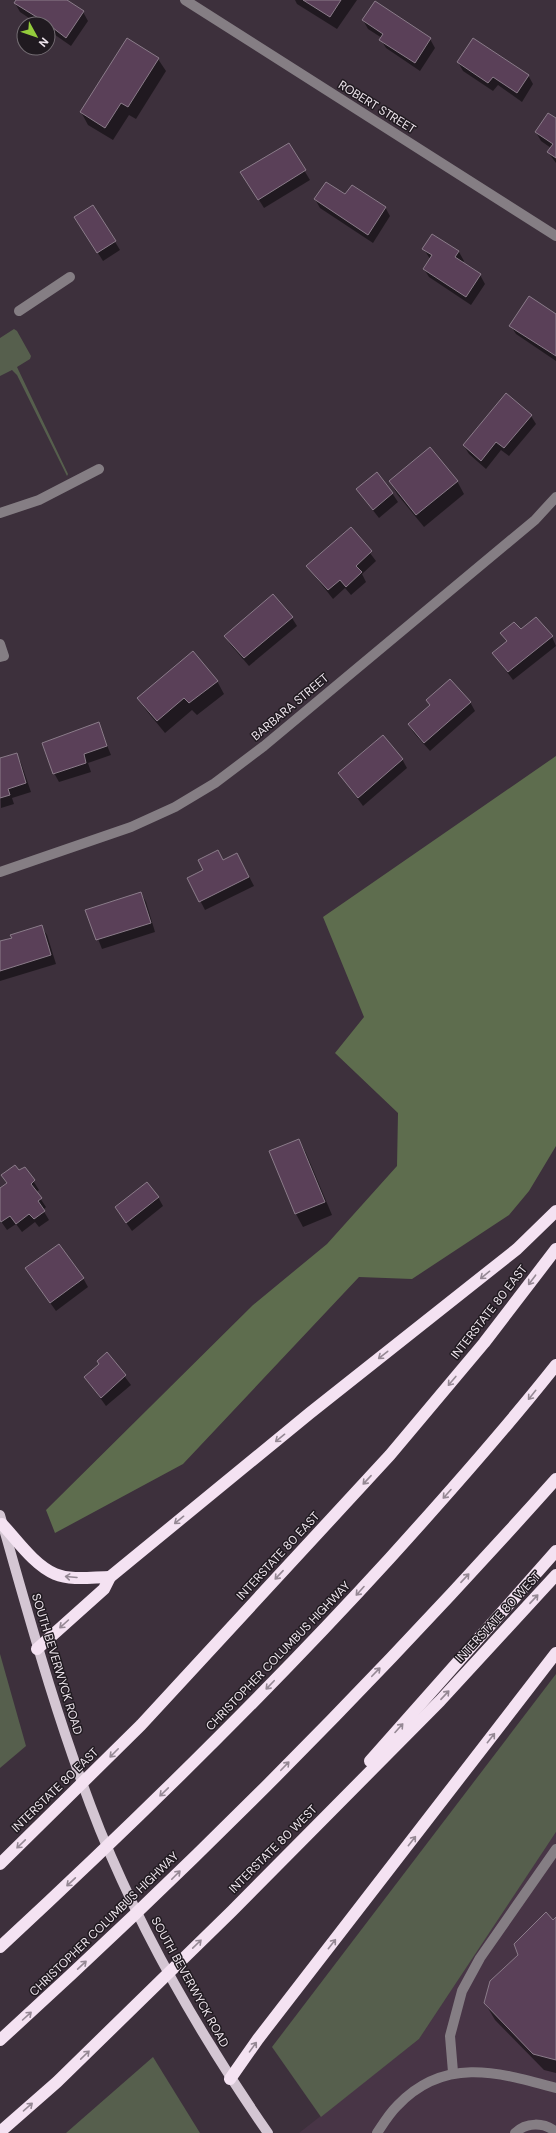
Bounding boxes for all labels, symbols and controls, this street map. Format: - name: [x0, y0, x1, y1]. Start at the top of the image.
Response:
- north arrow: [16, 16, 56, 56]
- text: N: [36, 35, 52, 50]
- street label: ROBERT STREET: [335, 77, 419, 137]
- street label: BARBARA STREET: [248, 670, 332, 744]
- street label: INTERSTATE 80 EAST: [447, 1262, 531, 1362]
- one-way arrow: [480, 1270, 491, 1279]
- one-way arrow: [528, 1274, 537, 1285]
- one-way arrow: [378, 1351, 389, 1360]
- one-way arrow: [447, 1376, 456, 1387]
- one-way arrow: [527, 1390, 536, 1401]
- one-way arrow: [274, 1434, 285, 1442]
- one-way arrow: [362, 1475, 372, 1485]
- one-way arrow: [443, 1489, 452, 1500]
- street label: INTERSTATE 80 EAST: [233, 1508, 323, 1603]
- one-way arrow: [174, 1516, 185, 1525]
- street label: INTERSTATE 80 WEST: [452, 1568, 544, 1666]
- one-way arrow: [274, 1570, 283, 1581]
- one-way arrow: [65, 1573, 78, 1581]
- one-way arrow: [460, 1573, 470, 1583]
- street label: CHRISTOPHER COLUMBUS HIGHWAY: [202, 1578, 354, 1734]
- one-way arrow: [356, 1585, 365, 1595]
- street label: SOUTH BEVERWYCK ROAD: [28, 1591, 86, 1737]
- one-way arrow: [529, 1594, 538, 1604]
- one-way arrow: [59, 1620, 70, 1629]
- one-way arrow: [371, 1667, 380, 1677]
- one-way arrow: [265, 1680, 275, 1690]
- one-way arrow: [441, 1690, 450, 1700]
- one-way arrow: [394, 1723, 404, 1733]
- one-way arrow: [487, 1732, 495, 1743]
- street label: INTERSTATE 80 EAST: [8, 1744, 102, 1836]
- one-way arrow: [109, 1748, 119, 1758]
- one-way arrow: [280, 1761, 290, 1771]
- one-way arrow: [159, 1787, 169, 1797]
- street label: INTERSTATE 80 WEST: [225, 1801, 321, 1897]
- one-way arrow: [407, 1835, 416, 1846]
- one-way arrow: [16, 1839, 26, 1849]
- street label: CHRISTOPHER COLUMBUS HIGHWAY: [26, 1848, 182, 2000]
- one-way arrow: [171, 1870, 181, 1880]
- one-way arrow: [66, 1877, 76, 1886]
- street label: SOUTH BEVERWYCK ROAD: [147, 1914, 233, 2050]
- one-way arrow: [328, 1938, 336, 1949]
- one-way arrow: [192, 1939, 202, 1949]
- one-way arrow: [77, 1960, 87, 1969]
- one-way arrow: [22, 2011, 32, 2020]
- one-way arrow: [249, 2042, 257, 2053]
- one-way arrow: [80, 2050, 90, 2060]
- one-way arrow: [23, 2103, 34, 2112]

